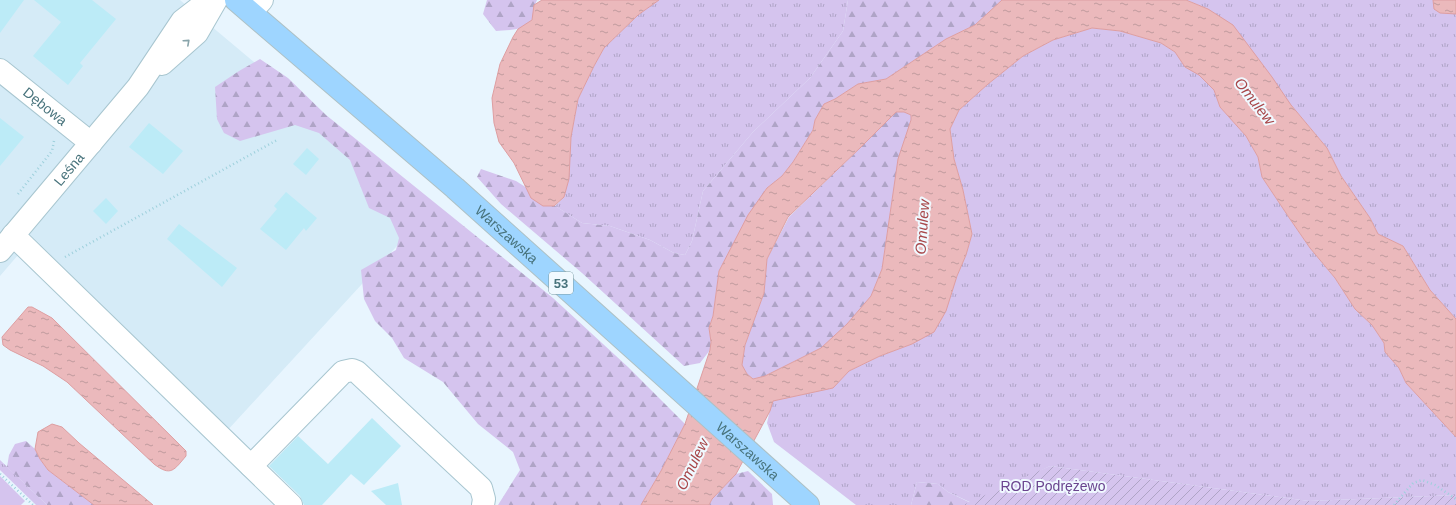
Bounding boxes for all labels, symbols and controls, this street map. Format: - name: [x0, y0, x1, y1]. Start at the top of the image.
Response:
- one-way arrow: [183, 39, 190, 46]
- water label: Omulew: [1231, 74, 1279, 129]
- street label: Dębowa: [20, 84, 70, 129]
- street label: Leśna: [50, 149, 87, 189]
- water label: Omulew: [912, 198, 932, 255]
- street label: Warszawska: [472, 202, 541, 267]
- road number: 53: [549, 272, 573, 294]
- street label: Warszawska: [713, 419, 783, 483]
- water label: Omulew: [672, 435, 712, 492]
- park label: ROD Podrężewo: [1000, 478, 1106, 494]

